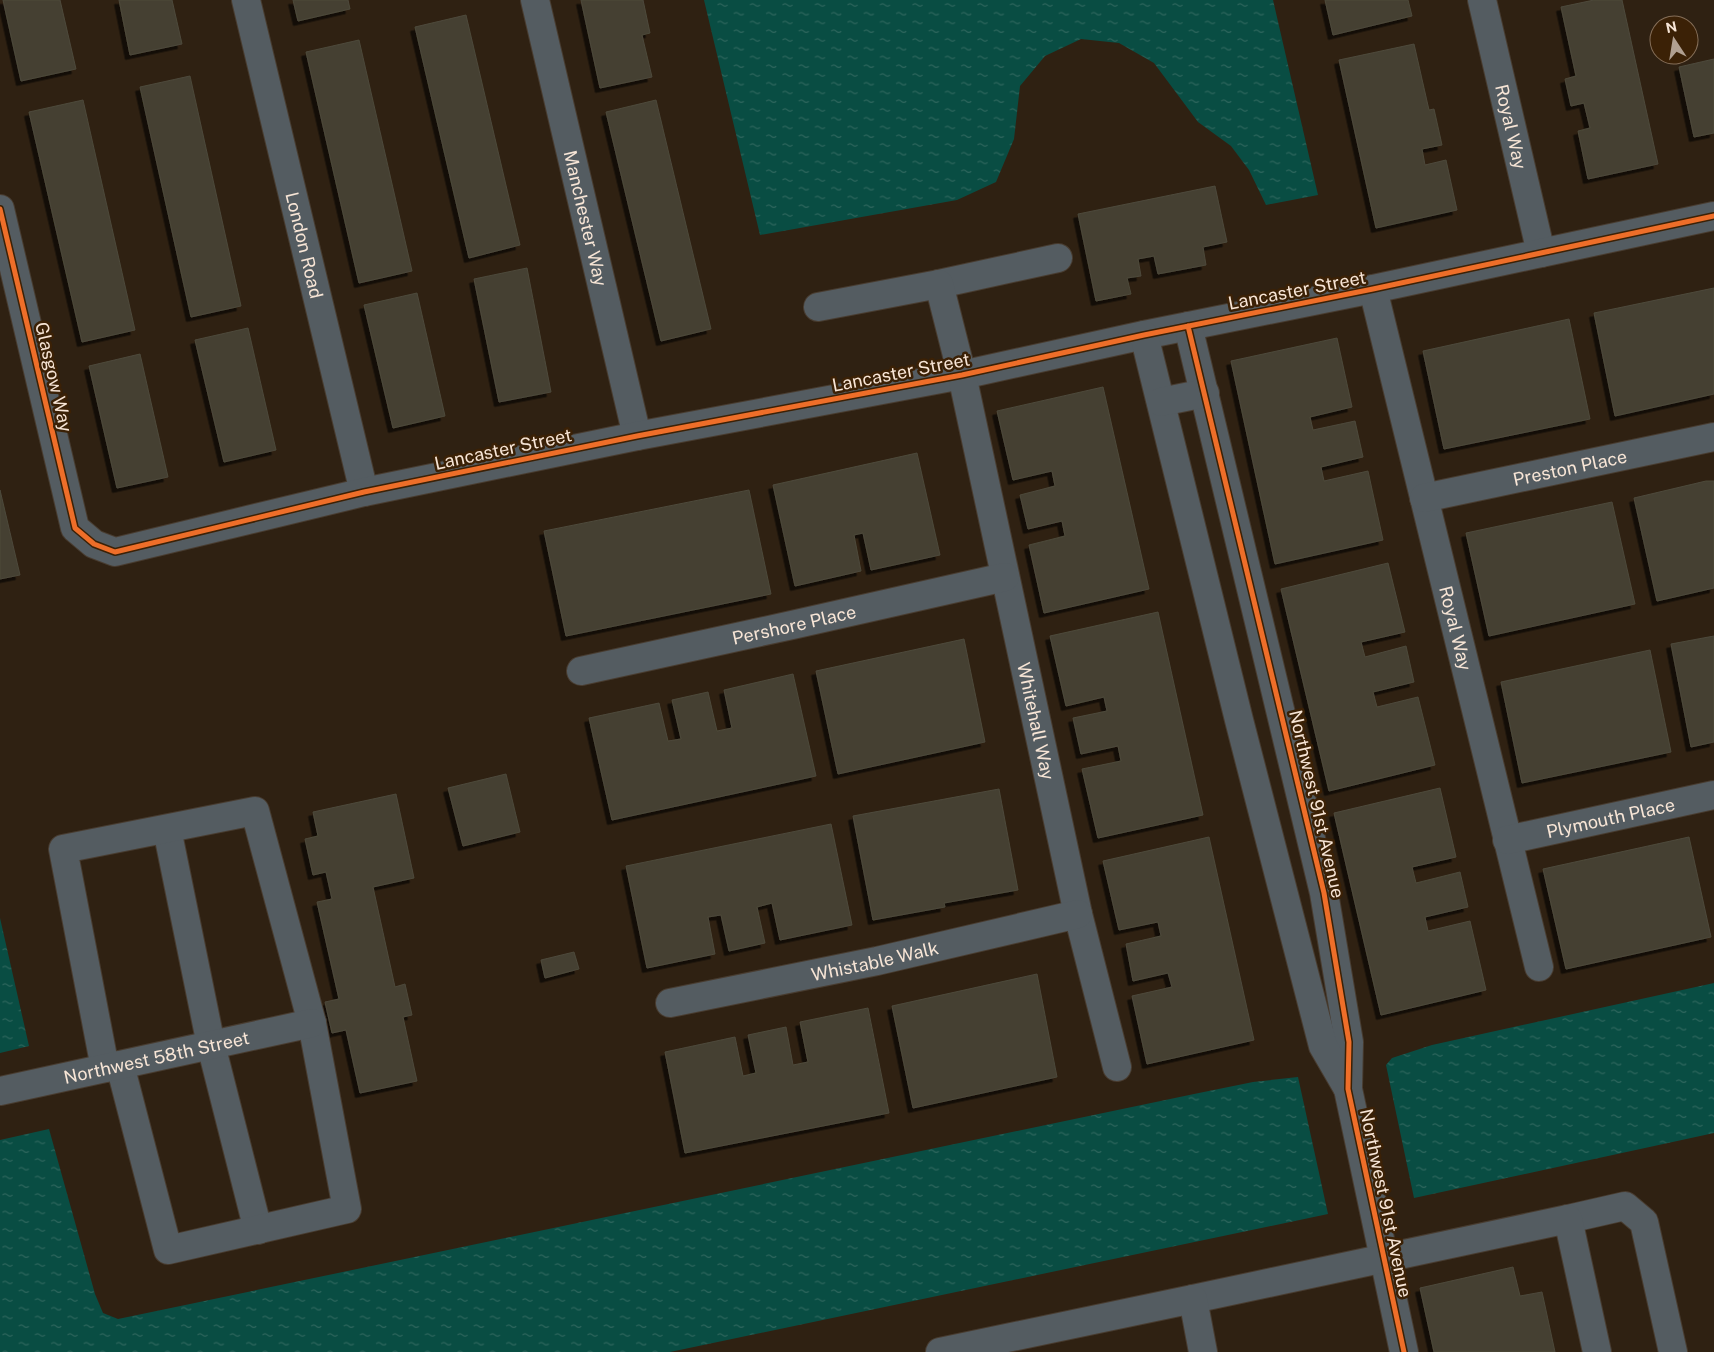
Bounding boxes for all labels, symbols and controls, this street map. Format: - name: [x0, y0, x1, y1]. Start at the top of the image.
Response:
- north arrow: [1649, 15, 1699, 65]
- text: N: [1664, 18, 1678, 36]
- street label: Royal Way: [1491, 82, 1532, 171]
- street label: Manchester Way: [560, 148, 612, 289]
- street label: London Road: [282, 190, 328, 300]
- street label: Lancaster Street: [1226, 266, 1368, 314]
- street label: Glasgow Way: [31, 320, 77, 434]
- street label: Lancaster Street: [830, 348, 972, 396]
- street label: Lancaster Street: [432, 424, 574, 474]
- street label: Preston Place: [1511, 445, 1629, 490]
- street label: Royal Way: [1436, 583, 1477, 673]
- street label: Pershore Place: [730, 600, 858, 648]
- street label: Whitehall Way: [1014, 660, 1059, 782]
- street label: Northwest 91st Avenue: [1285, 708, 1349, 900]
- street label: Plymouth Place: [1544, 793, 1677, 842]
- street label: Whistable Walk: [809, 937, 940, 985]
- street label: Northwest 58th Street: [62, 1027, 251, 1087]
- street label: Northwest 91st Avenue: [1356, 1107, 1416, 1299]

